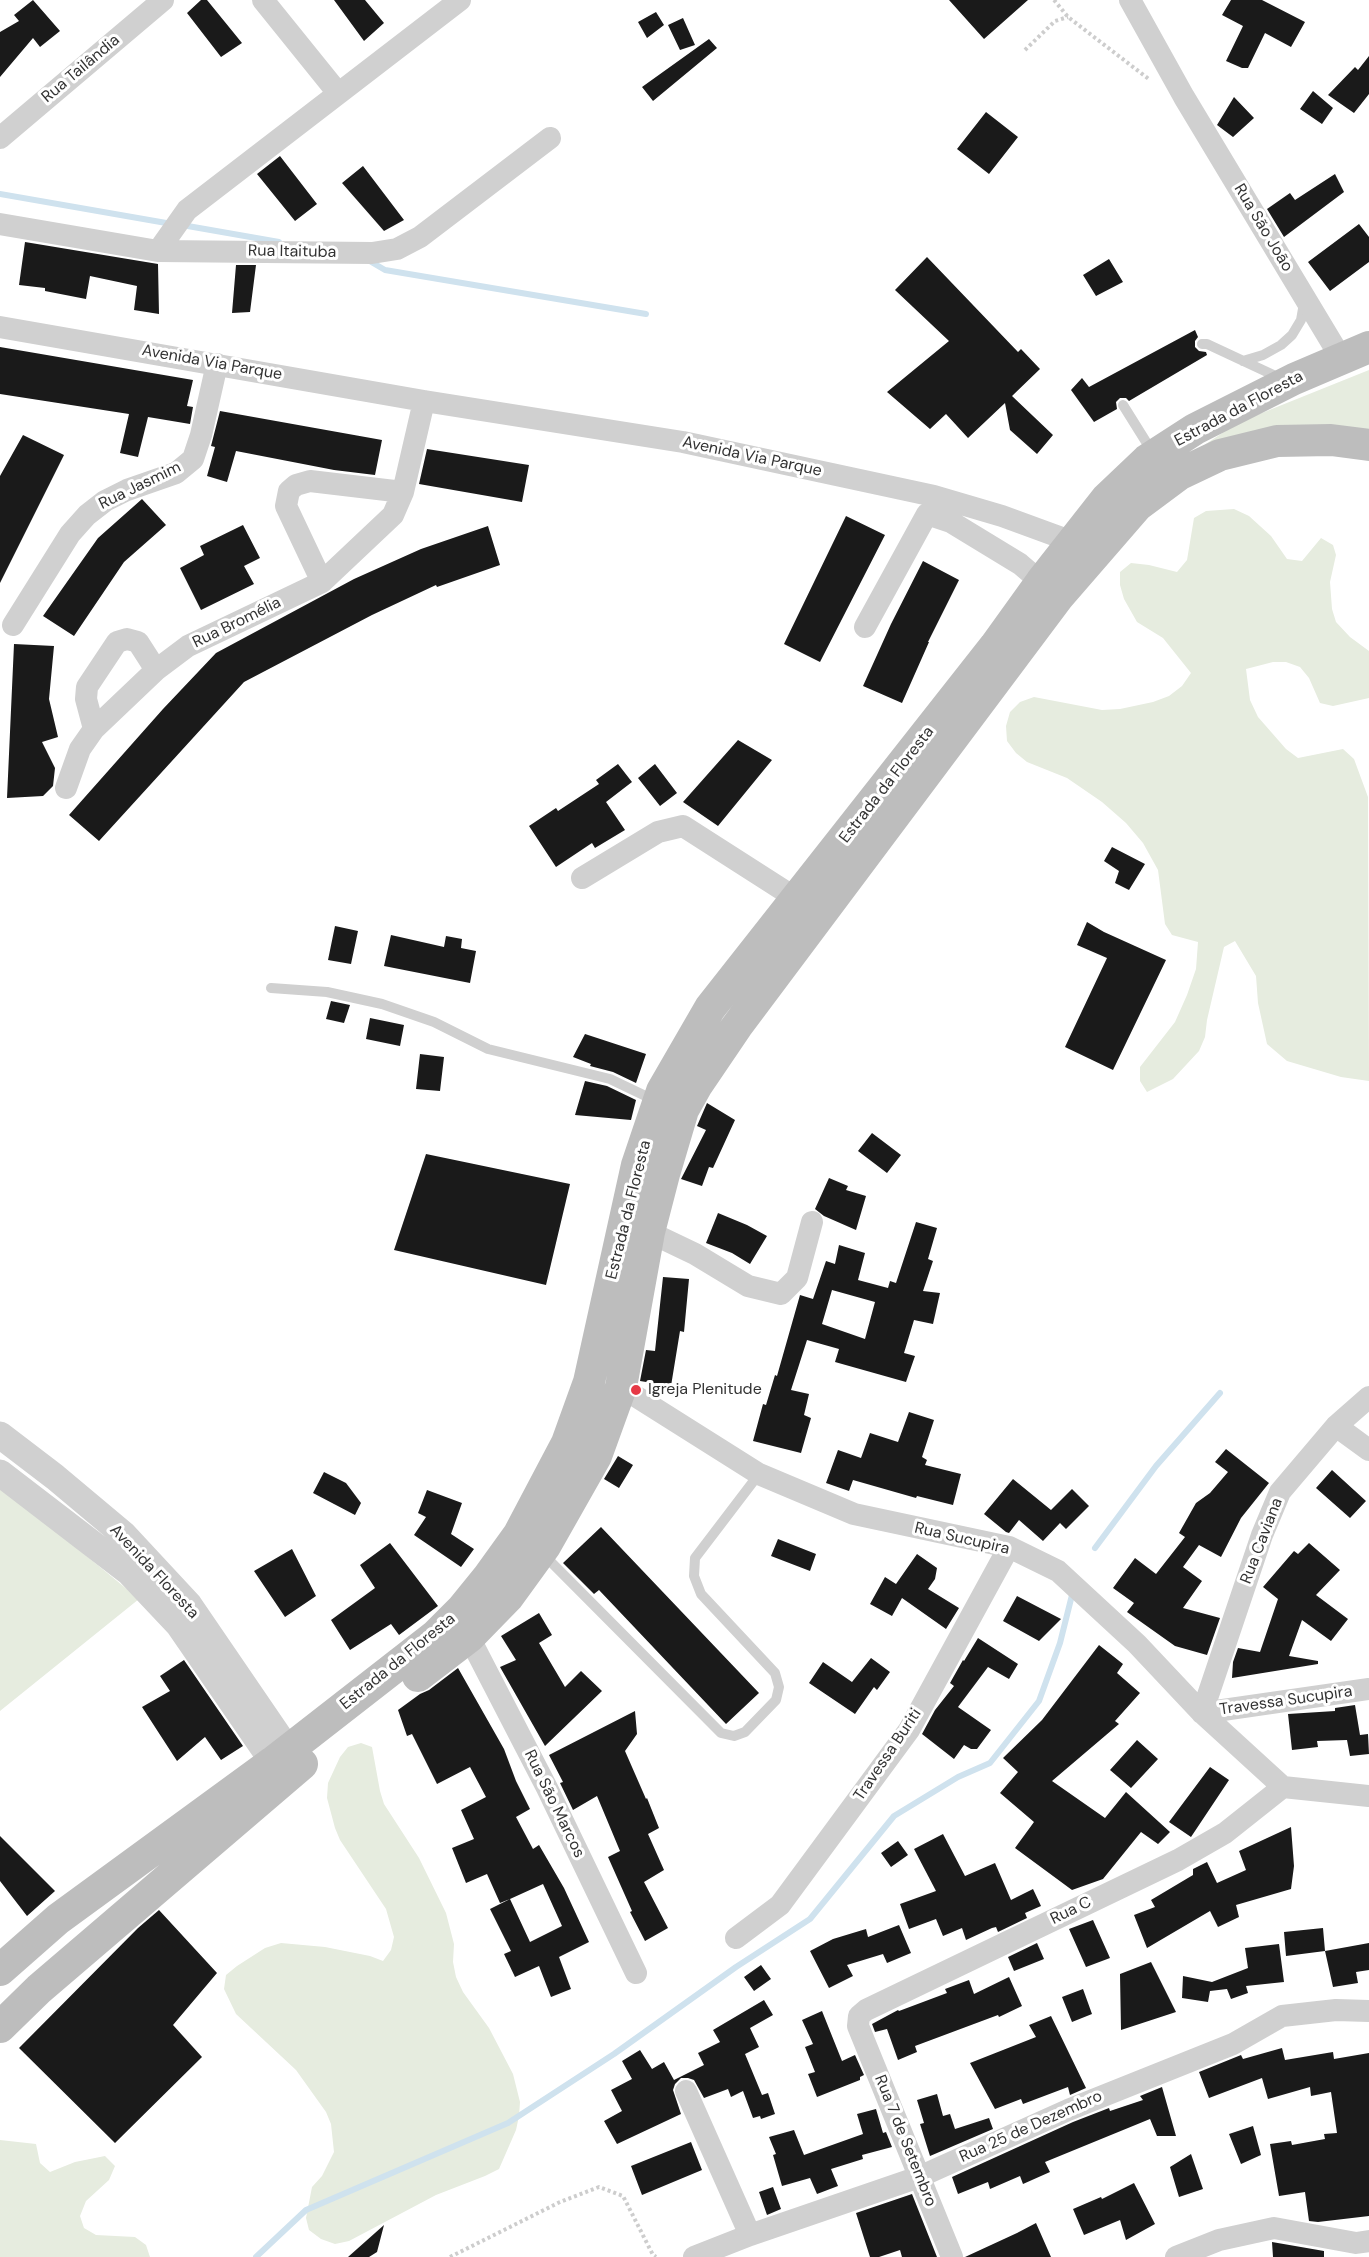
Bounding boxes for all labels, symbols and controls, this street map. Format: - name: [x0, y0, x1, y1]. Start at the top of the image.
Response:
- street label: Rua Tailândia: [38, 31, 124, 107]
- street label: Rua São João: [1229, 181, 1297, 275]
- street label: Rua Itaituba: [248, 242, 336, 262]
- street label: Avenida Via Parque: [140, 341, 284, 385]
- street label: Estrada da Floresta: [1172, 367, 1306, 451]
- street label: Avenida Via Parque: [681, 433, 823, 481]
- street label: Rua Jasmim: [96, 458, 184, 514]
- street label: Rua Bromélia: [190, 593, 284, 653]
- street label: Estrada da Floresta: [836, 723, 938, 847]
- street label: Estrada da Floresta: [602, 1139, 656, 1281]
- place label: Igreja Plenitude: [648, 1380, 762, 1400]
- marker: Igreja Plenitude: [629, 1383, 643, 1397]
- street label: Rua Caviana: [1237, 1495, 1287, 1587]
- street label: Rua Sucupira: [913, 1519, 1011, 1559]
- street label: Avenida Floresta: [105, 1521, 203, 1623]
- street label: Estrada da Floresta: [337, 1610, 459, 1714]
- street label: Travessa Sucupira: [1218, 1682, 1354, 1720]
- street label: Travessa Buriti: [850, 1705, 926, 1805]
- street label: Rua São Marcos: [520, 1747, 588, 1861]
- street label: Rua C: [1047, 1893, 1095, 1929]
- street label: Rua 7 de Setembro: [870, 2072, 940, 2210]
- street label: Rua 25 de Dezembro: [957, 2087, 1105, 2167]

